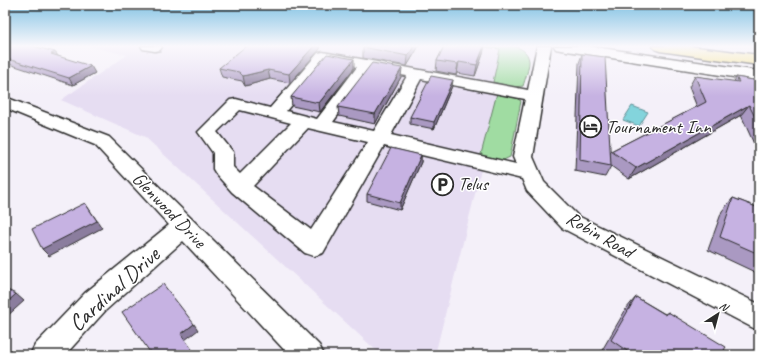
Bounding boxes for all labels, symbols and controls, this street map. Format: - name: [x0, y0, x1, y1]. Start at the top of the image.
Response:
- hotel icon: Tournament Inn: [577, 114, 603, 140]
- place label: Tournament Inn: [606, 115, 711, 139]
- street label: Glenwood Drive: [127, 167, 212, 254]
- parking icon: Telus: [429, 171, 455, 197]
- place label: Telus: [458, 172, 490, 196]
- street label: Robin Road: [562, 206, 640, 265]
- street label: Cardinal Drive: [62, 239, 167, 337]
- north arrow: [698, 294, 738, 334]
- text: N: [717, 298, 733, 315]

